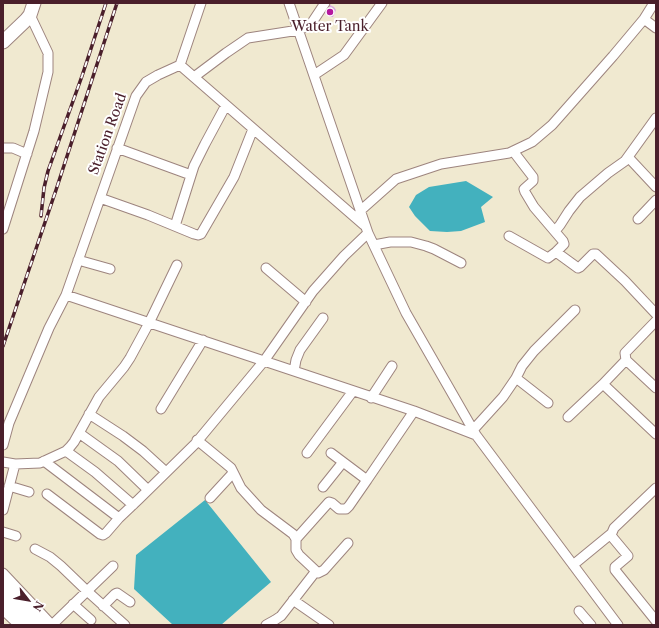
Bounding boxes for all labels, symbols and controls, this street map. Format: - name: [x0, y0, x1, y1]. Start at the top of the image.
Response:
- marker: Water Tank: [325, 7, 335, 17]
- place label: Water Tank: [291, 19, 369, 35]
- street label: Station Road: [85, 91, 131, 177]
- north arrow: [8, 580, 48, 620]
- text: N: [30, 598, 47, 614]

